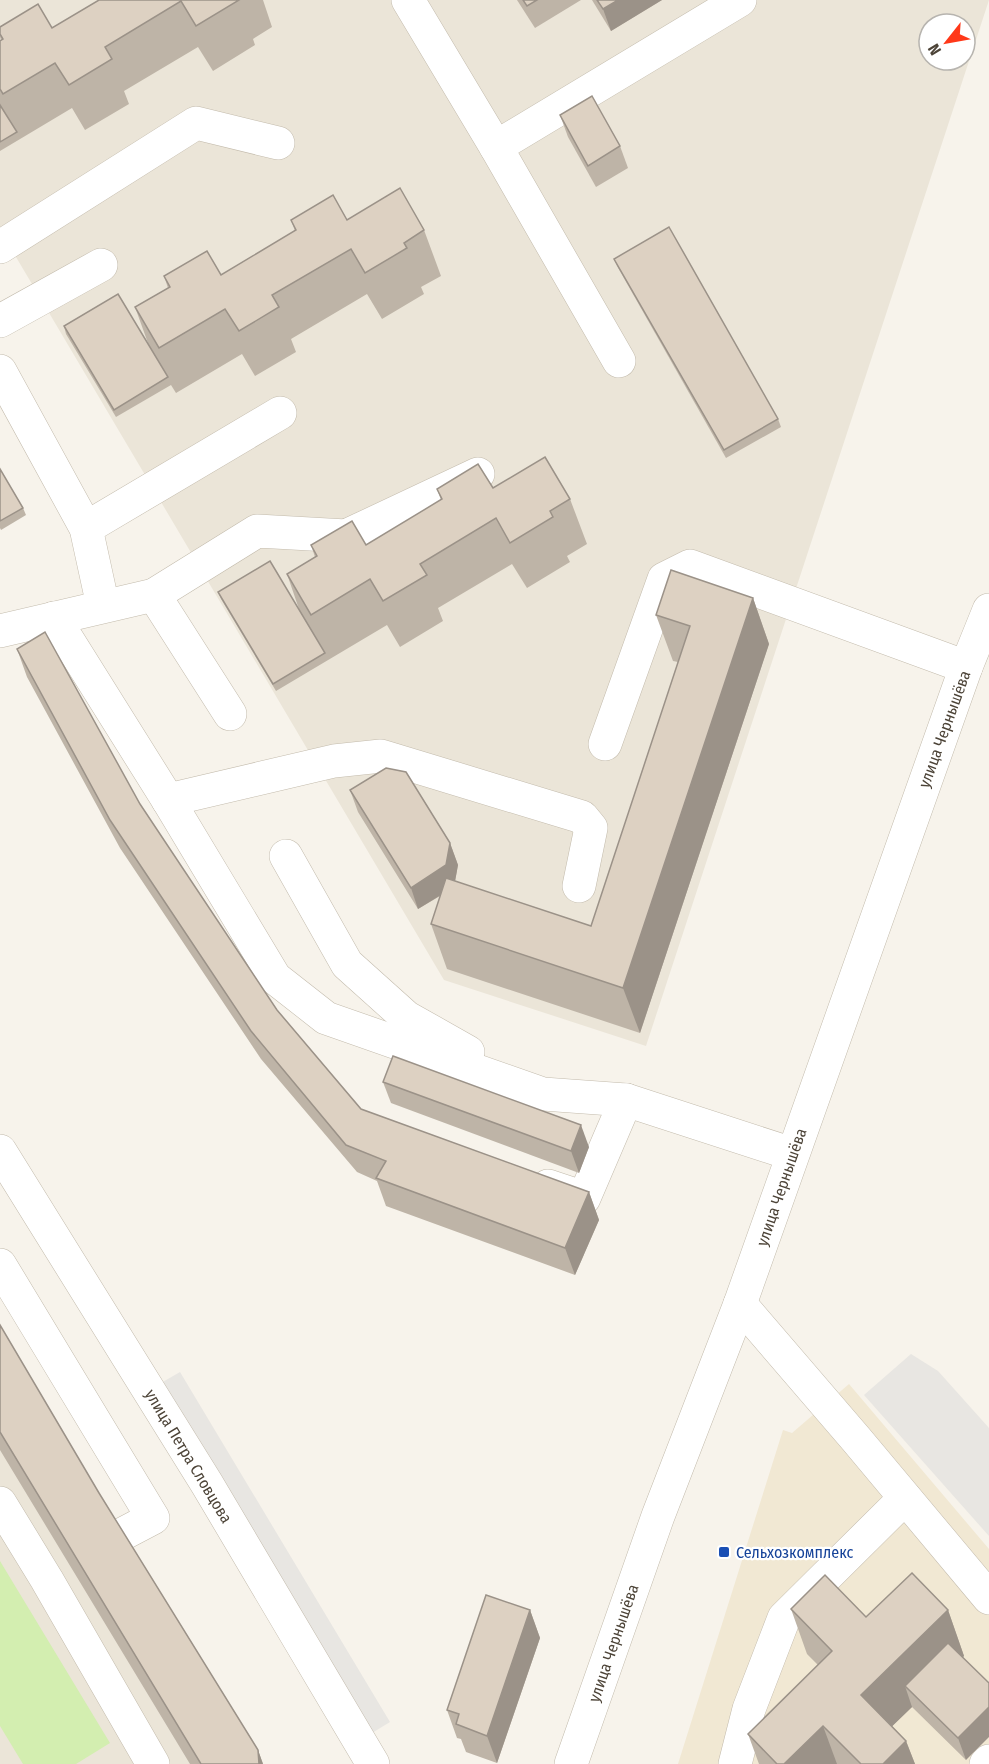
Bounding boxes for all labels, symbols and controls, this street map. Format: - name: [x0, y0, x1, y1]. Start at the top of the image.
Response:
- north arrow: [917, 12, 977, 72]
- text: N: [924, 40, 945, 58]
- street label: улица Чернышёва: [914, 668, 975, 790]
- street label: улица Чернышёва: [752, 1126, 811, 1249]
- street label: улица Петра Словцова: [141, 1386, 236, 1527]
- place label: Сельхозкомплекс: [736, 1543, 854, 1562]
- marker: Сельхозкомплекс: [717, 1545, 731, 1559]
- street label: улица Чернышёва: [584, 1582, 643, 1705]

